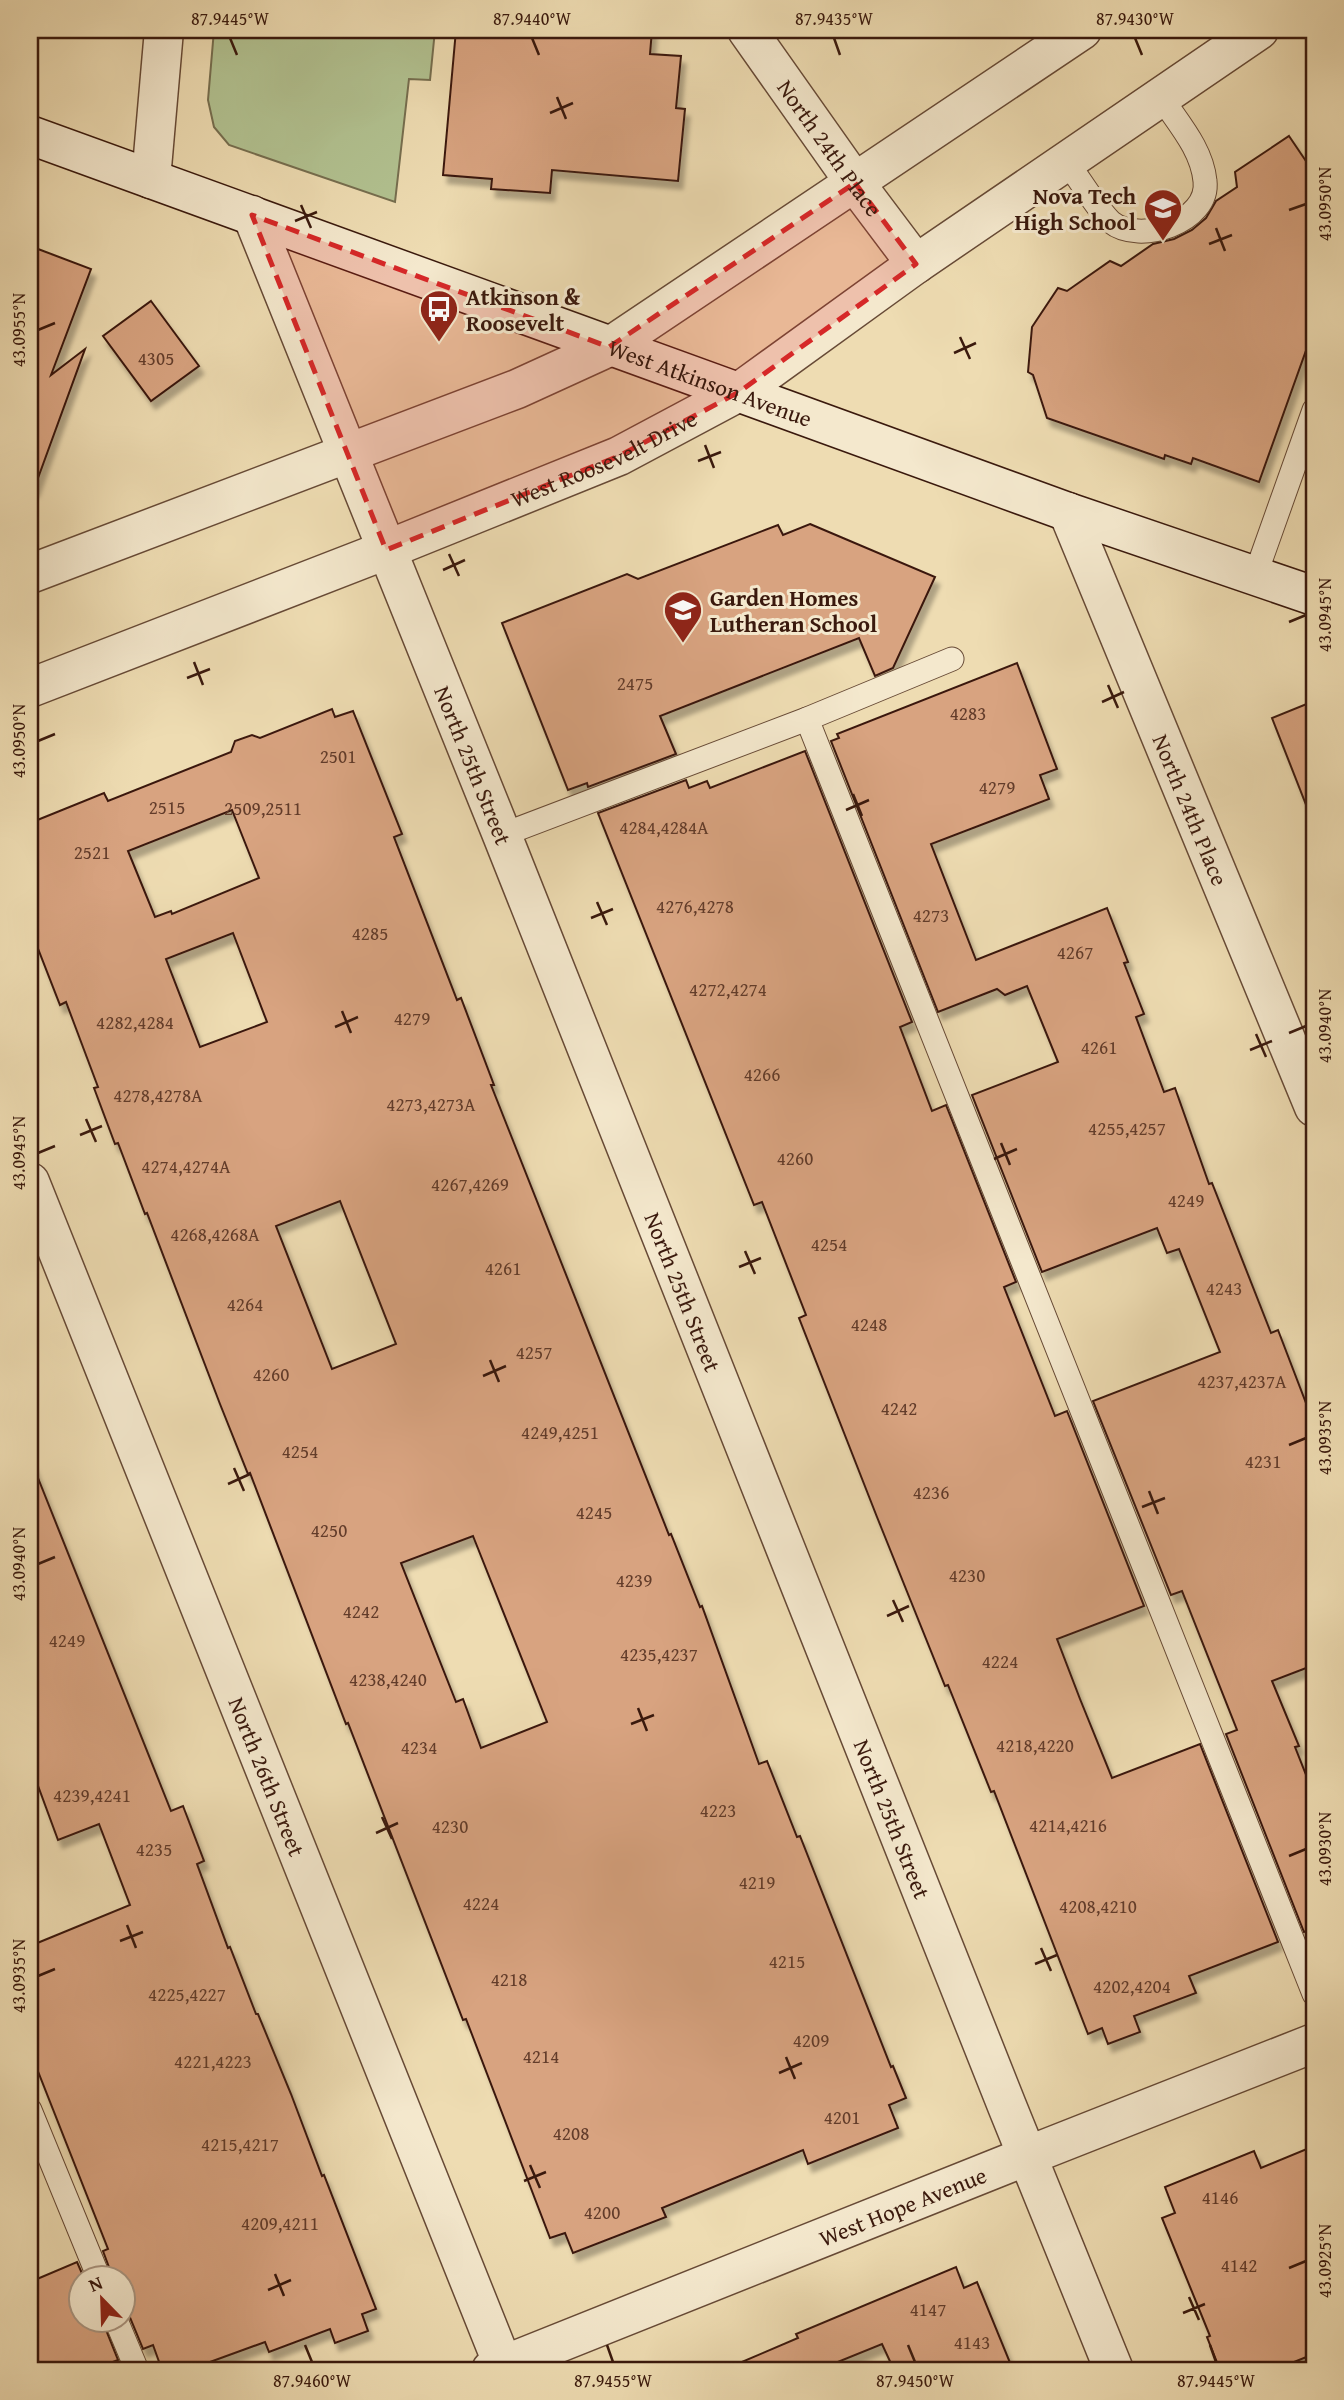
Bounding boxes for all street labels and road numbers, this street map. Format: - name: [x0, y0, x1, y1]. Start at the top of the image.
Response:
- street label: North 24th Place: [770, 72, 891, 223]
- street label: West Atkinson Avenue: [604, 330, 817, 434]
- street label: West Roosevelt Drive: [505, 401, 702, 515]
- street label: North 25th Street: [427, 680, 521, 849]
- street label: North 24th Place: [1145, 729, 1237, 890]
- street label: North 25th Street: [637, 1207, 730, 1376]
- street label: North 26th Street: [221, 1692, 314, 1861]
- street label: North 25th Street: [846, 1734, 939, 1903]
- street label: West Hope Avenue: [814, 2157, 991, 2254]

